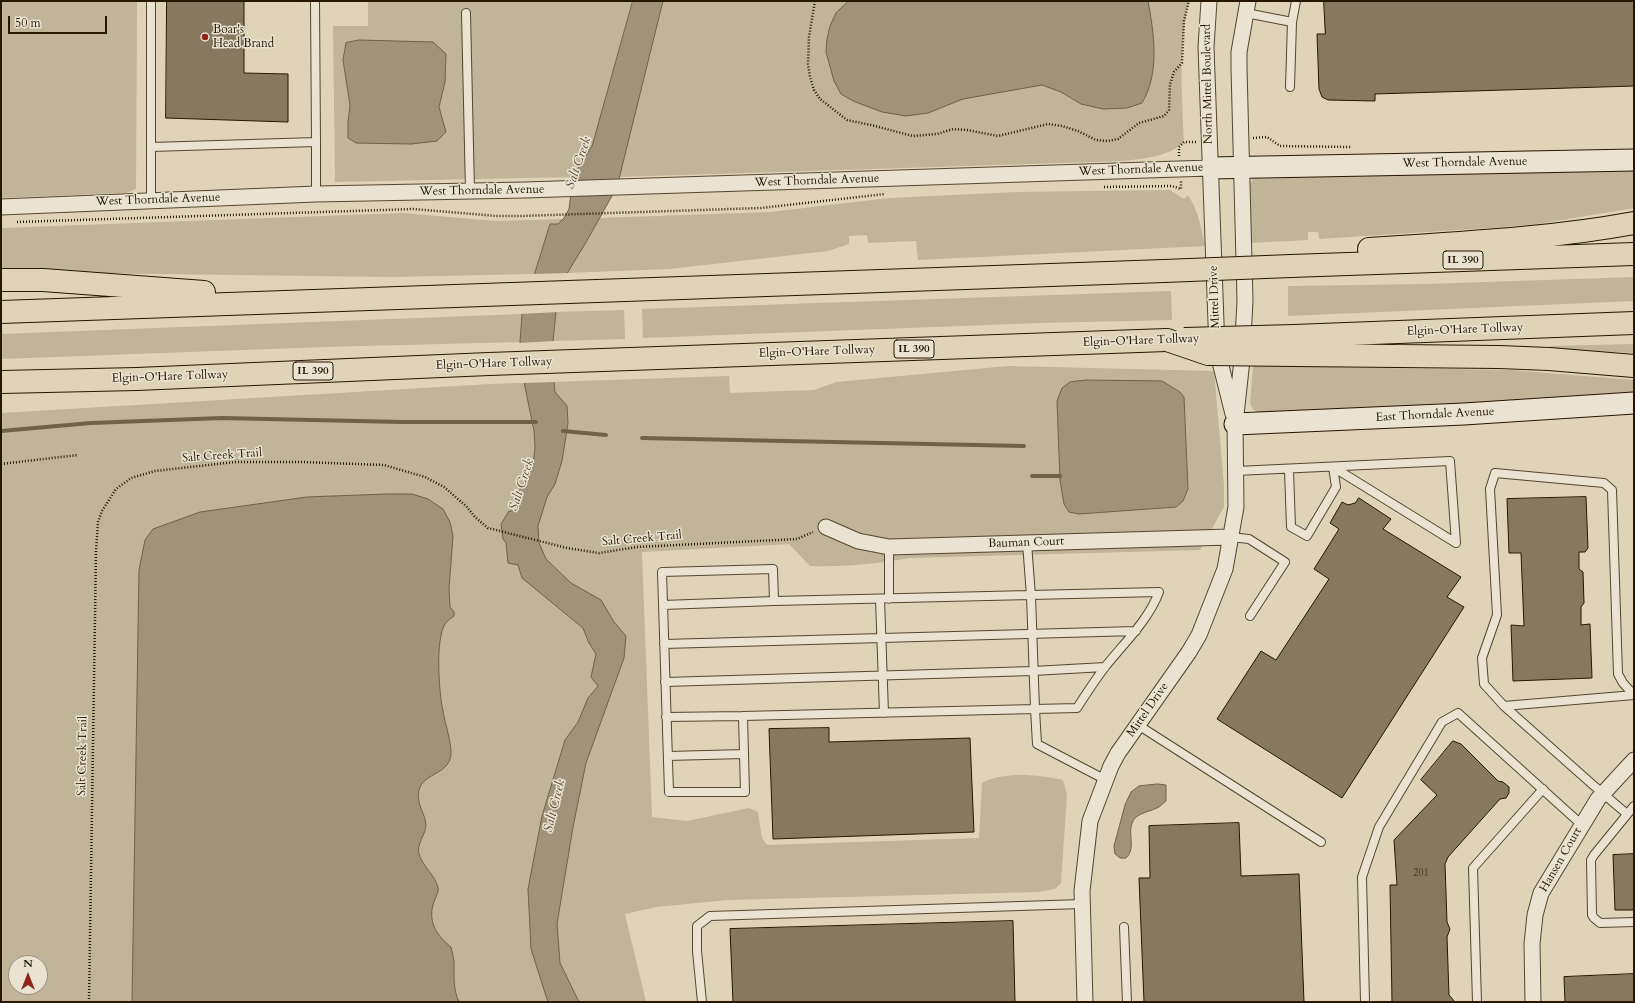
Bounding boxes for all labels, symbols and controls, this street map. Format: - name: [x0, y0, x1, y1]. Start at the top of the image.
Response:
- scale bar: [10, 8, 109, 34]
- text: 50 m: [15, 15, 41, 31]
- place label: Boar's Head Brand: [213, 23, 274, 51]
- street label: North Mittel Boulevard: [1200, 24, 1216, 144]
- marker: Boar's Head Brand: [200, 32, 210, 42]
- water label: Salt Creek: [563, 135, 595, 191]
- street label: West Thorndale Avenue: [1402, 155, 1528, 171]
- street label: West Thorndale Avenue: [1078, 161, 1204, 179]
- street label: West Thorndale Avenue: [754, 172, 880, 190]
- street label: West Thorndale Avenue: [419, 183, 545, 199]
- street label: West Thorndale Avenue: [95, 191, 221, 209]
- road number: IL 390: [1443, 251, 1483, 269]
- street label: Mittel Drive: [1207, 265, 1223, 329]
- street label: Elgin-O'Hare Tollway: [1406, 321, 1524, 339]
- street label: Elgin-O'Hare Tollway: [1082, 332, 1200, 350]
- road number: IL 390: [894, 340, 934, 358]
- street label: Elgin-O'Hare Tollway: [758, 343, 876, 361]
- street label: Elgin-O'Hare Tollway: [435, 355, 553, 373]
- road number: IL 390: [293, 362, 333, 380]
- street label: Elgin-O'Hare Tollway: [111, 368, 229, 386]
- street label: East Thorndale Avenue: [1375, 405, 1495, 425]
- street label: Salt Creek Trail: [182, 446, 262, 466]
- water label: Salt Creek: [506, 457, 538, 513]
- street label: Salt Creek Trail: [601, 528, 683, 550]
- street label: Bauman Court: [988, 534, 1064, 552]
- street label: Mittel Drive: [1124, 680, 1172, 740]
- street label: Salt Creek Trail: [75, 716, 91, 796]
- water label: Salt Creek: [541, 778, 569, 834]
- street label: Hansen Court: [1537, 825, 1585, 895]
- house number: 201: [1413, 868, 1429, 880]
- north arrow: [8, 955, 48, 995]
- text: N: [23, 956, 33, 971]

